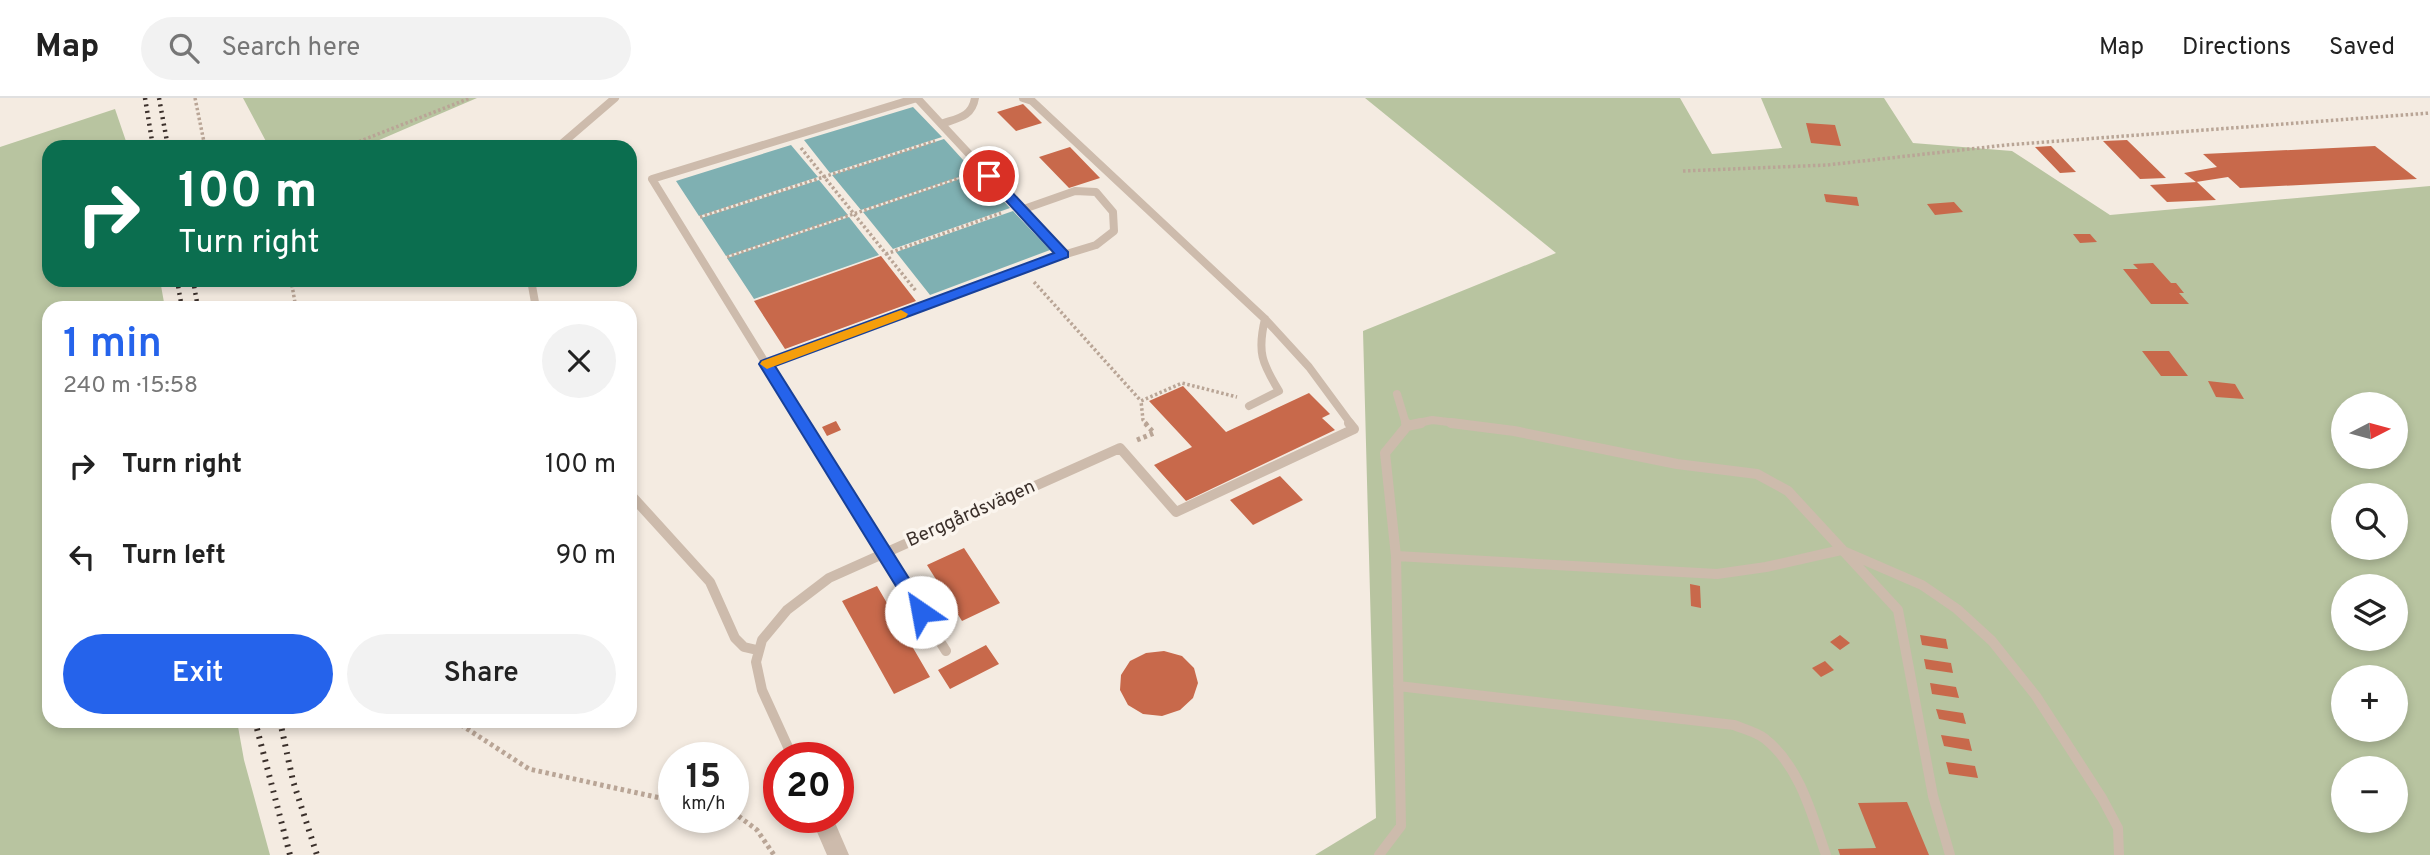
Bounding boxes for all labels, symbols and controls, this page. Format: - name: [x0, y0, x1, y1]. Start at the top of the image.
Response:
- search box: [141, 17, 631, 80]
- text: Map: [35, 27, 99, 69]
- icon: search: [165, 29, 203, 67]
- text: Search here: [221, 32, 360, 65]
- text: Map: [2099, 33, 2144, 63]
- text: Directions: [2182, 33, 2291, 63]
- text: Saved: [2329, 33, 2395, 63]
- pin: [959, 146, 1019, 206]
- icon: arrive: [970, 157, 1008, 195]
- text: 100 m: [178, 163, 317, 225]
- icon: right: [63, 168, 154, 259]
- text: Turn right: [178, 224, 320, 264]
- text: 1 min: [63, 319, 162, 372]
- button: close: [542, 324, 616, 398]
- text: 240 m · 15:58: [63, 372, 198, 401]
- north arrow: [2331, 392, 2408, 469]
- map controls: [2331, 392, 2408, 833]
- icon: right: [63, 447, 101, 485]
- text: Turn right: [122, 449, 242, 482]
- text: 100 m: [545, 449, 616, 482]
- street label: Berggårdsvägen: [903, 475, 1039, 553]
- button: search: [2331, 483, 2408, 560]
- icon: left: [63, 538, 101, 576]
- text: Turn left: [122, 540, 226, 573]
- text: 90 m: [556, 540, 616, 573]
- button: layers: [2331, 574, 2408, 651]
- position arrow: [884, 575, 958, 649]
- button: Exit: [63, 634, 333, 714]
- button: Share: [347, 634, 616, 714]
- button: +: [2331, 665, 2408, 742]
- speed limit sign: 20: [763, 742, 854, 833]
- text: 15: [686, 756, 721, 800]
- button: −: [2331, 756, 2408, 833]
- text: km/h: [682, 793, 725, 816]

